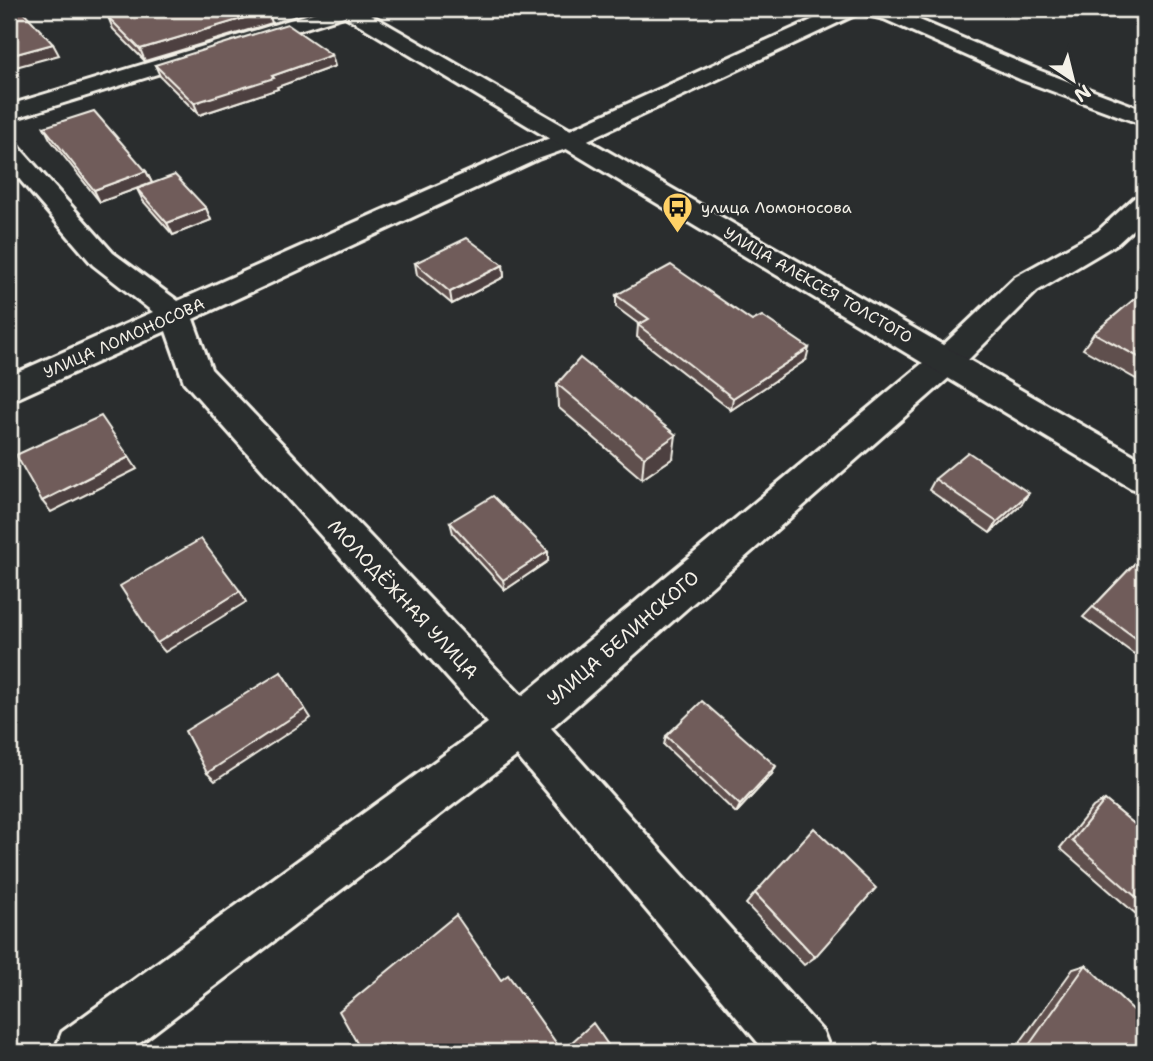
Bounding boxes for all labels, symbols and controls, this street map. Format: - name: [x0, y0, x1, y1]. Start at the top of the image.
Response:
- north arrow: [1038, 46, 1108, 116]
- text: N: [1069, 79, 1096, 108]
- bus stop icon: улица Ломоносова: [661, 190, 695, 234]
- place label: улица Ломоносова: [701, 197, 852, 218]
- street label: УЛИЦА АЛЕКСЕЯ ТОЛСТОГО: [720, 222, 916, 348]
- street label: УЛИЦА ЛОМОНОСОВА: [40, 293, 208, 383]
- street label: МОЛОДЁЖНАЯ УЛИЦА: [322, 514, 484, 684]
- street label: УЛИЦА БЕЛИНСКОГО: [542, 565, 704, 711]

